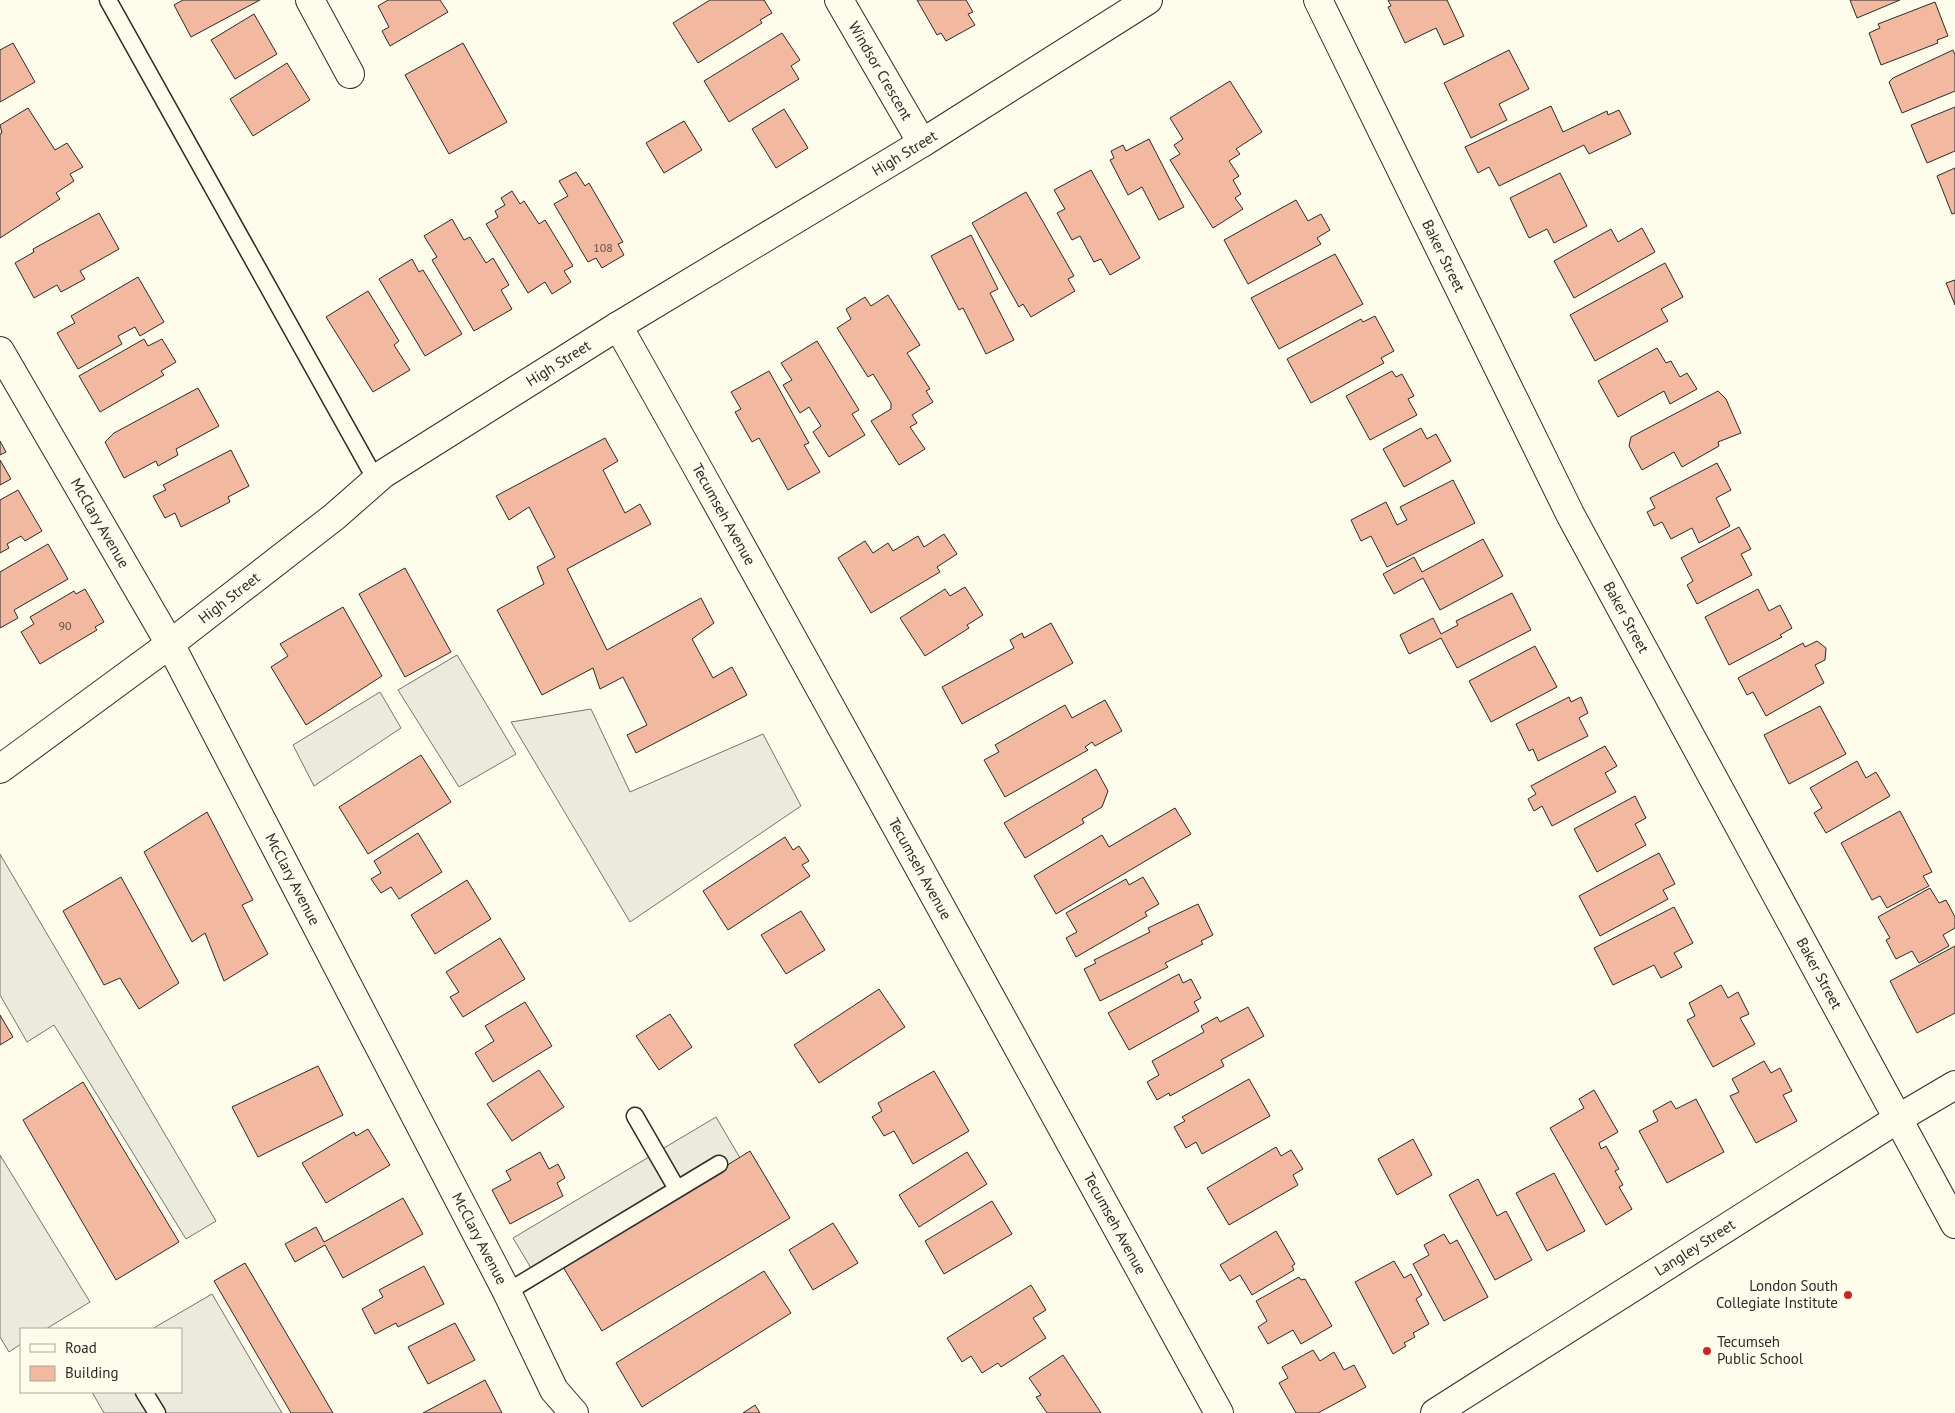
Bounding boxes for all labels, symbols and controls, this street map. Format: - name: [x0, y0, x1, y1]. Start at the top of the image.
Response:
- street label: Windsor Crescent: [845, 18, 917, 123]
- street label: High Street: [868, 126, 941, 180]
- street label: Baker Street: [1418, 216, 1470, 295]
- house number: 108: [593, 240, 613, 255]
- street label: High Street: [522, 336, 594, 390]
- street label: Tecumseh Avenue: [688, 460, 760, 568]
- street label: McClary Avenue: [67, 474, 134, 571]
- street label: High Street: [194, 568, 264, 627]
- street label: Baker Street: [1599, 578, 1653, 656]
- house number: 90: [58, 618, 72, 633]
- street label: Tecumseh Avenue: [885, 814, 956, 923]
- street label: McClary Avenue: [261, 830, 325, 928]
- street label: Baker Street: [1793, 934, 1847, 1012]
- street label: Tecumseh Avenue: [1080, 1169, 1151, 1278]
- street label: McClary Avenue: [448, 1189, 511, 1288]
- street label: Langley Street: [1651, 1215, 1738, 1280]
- place label: London South Collegiate Institute: [1716, 1276, 1838, 1312]
- marker: London South Collegiate Institute: [1842, 1289, 1854, 1301]
- legend: [20, 1328, 182, 1393]
- place label: Tecumseh Public School: [1717, 1332, 1804, 1368]
- text: Road: [65, 1338, 97, 1357]
- marker: Tecumseh Public School: [1701, 1345, 1713, 1357]
- text: Building: [65, 1363, 119, 1382]

